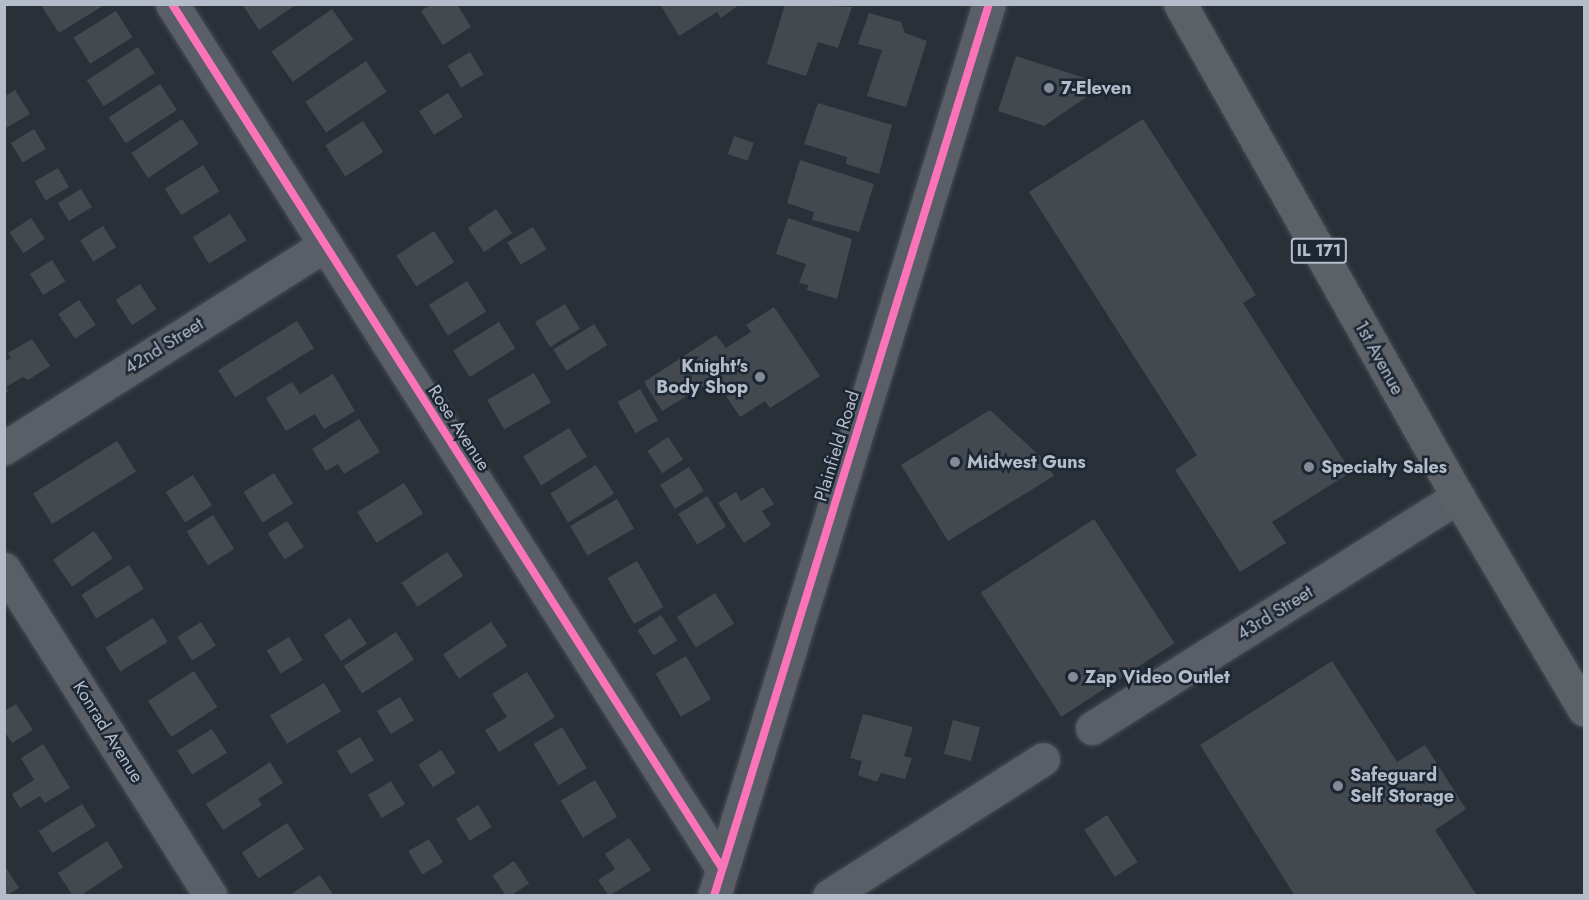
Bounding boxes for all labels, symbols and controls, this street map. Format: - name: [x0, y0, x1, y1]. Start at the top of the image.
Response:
- place label: 7-Eleven: [1061, 77, 1131, 99]
- marker: 7-Eleven: [1042, 81, 1056, 95]
- road number: IL 171: [1290, 238, 1348, 264]
- street label: 42nd Street: [121, 313, 207, 379]
- street label: 1st Avenue: [1350, 317, 1408, 399]
- place label: Knight's Body Shop: [656, 356, 748, 398]
- marker: Knight's Body Shop: [753, 370, 767, 384]
- street label: Rose Avenue: [423, 381, 495, 475]
- street label: Plainfield Road: [810, 388, 864, 504]
- place label: Midwest Guns: [967, 451, 1086, 473]
- marker: Midwest Guns: [948, 455, 962, 469]
- place label: Specialty Sales: [1321, 456, 1447, 478]
- marker: Specialty Sales: [1302, 460, 1316, 474]
- street label: 43rd Street: [1233, 581, 1317, 645]
- place label: Zap Video Outlet: [1085, 666, 1230, 688]
- marker: Zap Video Outlet: [1066, 670, 1080, 684]
- street label: Konrad Avenue: [68, 677, 148, 787]
- place label: Safeguard Self Storage: [1350, 765, 1454, 808]
- marker: Safeguard Self Storage: [1331, 779, 1345, 793]

